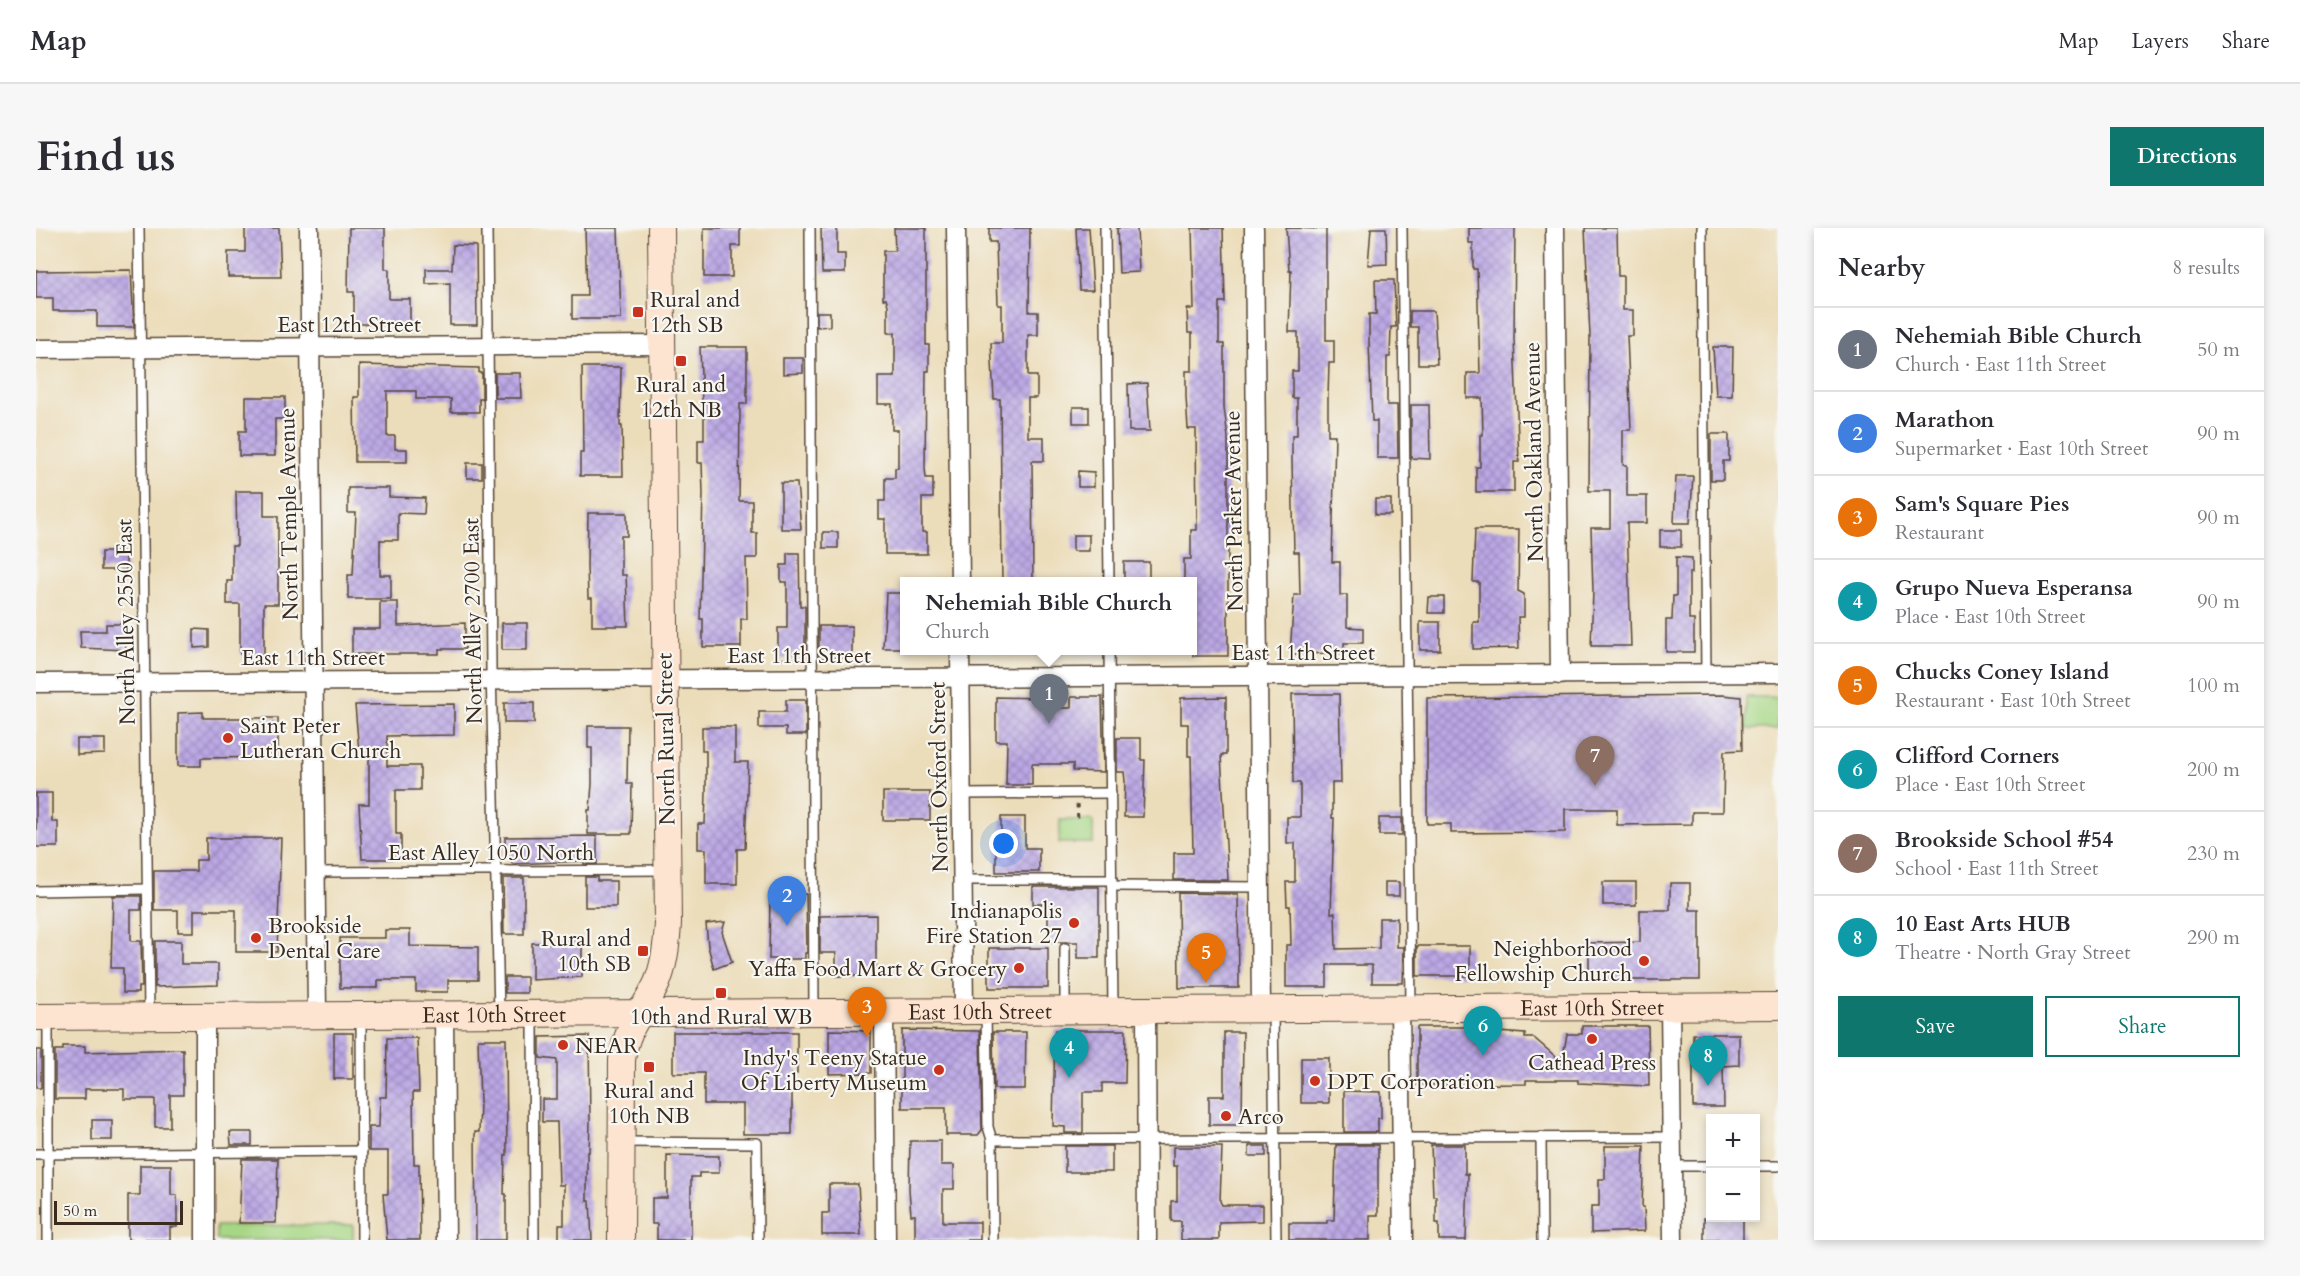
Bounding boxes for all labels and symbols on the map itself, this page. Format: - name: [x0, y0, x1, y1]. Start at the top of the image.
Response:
- place label: Rural and 12th SB: [650, 285, 740, 340]
- marker: Rural and 12th SB: [631, 305, 645, 319]
- street label: East 12th Street: [277, 310, 421, 340]
- street label: North Oakland Avenue: [1517, 341, 1551, 562]
- marker: Rural and 12th NB: [674, 354, 688, 368]
- place label: Rural and 12th NB: [636, 370, 726, 425]
- street label: North Temple Avenue: [272, 407, 306, 621]
- street label: North Parker Avenue: [1217, 410, 1251, 612]
- street label: North Alley 2700 East: [456, 518, 490, 724]
- street label: North Alley 2550 East: [109, 519, 143, 725]
- street label: East 11th Street: [1231, 638, 1375, 668]
- street label: East 11th Street: [727, 641, 871, 671]
- street label: East 11th Street: [241, 643, 385, 673]
- street label: North Rural Street: [649, 652, 683, 826]
- pin: 1: [1030, 674, 1068, 724]
- street label: North Oxford Street: [922, 681, 956, 873]
- place label: Saint Peter Lutheran Church: [240, 711, 401, 766]
- marker: Saint Peter Lutheran Church: [221, 731, 235, 745]
- pin: 7: [1576, 736, 1614, 786]
- your location: [989, 829, 1018, 858]
- street label: East Alley 1050 North: [388, 838, 594, 868]
- pin: 2: [768, 876, 807, 926]
- place label: Indianapolis Fire Station 27: [926, 896, 1062, 951]
- place label: Brookside Dental Care: [268, 911, 381, 966]
- marker: Indianapolis Fire Station 27: [1067, 916, 1081, 930]
- place label: Rural and 10th SB: [541, 924, 631, 979]
- marker: Brookside Dental Care: [249, 931, 263, 945]
- pin: 5: [1186, 934, 1226, 983]
- place label: Neighborhood Fellowship Church: [1454, 934, 1632, 989]
- marker: Rural and 10th SB: [636, 944, 650, 958]
- place label: Yaffa Food Mart & Grocery: [748, 954, 1007, 984]
- marker: Neighborhood Fellowship Church: [1637, 954, 1651, 968]
- marker: Yaffa Food Mart & Grocery: [1012, 961, 1026, 975]
- marker: 10th and Rural WB: [714, 986, 728, 1000]
- pin: 3: [848, 988, 886, 1037]
- street label: East 10th Street: [1520, 993, 1664, 1024]
- street label: East 10th Street: [908, 997, 1052, 1027]
- street label: East 10th Street: [422, 1000, 566, 1031]
- place label: 10th and Rural WB: [630, 1002, 812, 1032]
- pin: 6: [1464, 1006, 1502, 1056]
- pin: 4: [1050, 1028, 1088, 1078]
- place label: NEAR: [575, 1031, 639, 1061]
- marker: Cathead Press: [1585, 1032, 1599, 1046]
- pin: 8: [1688, 1036, 1728, 1086]
- marker: NEAR: [556, 1038, 570, 1052]
- place label: Indy's Teeny Statue Of Liberty Museum: [741, 1043, 927, 1098]
- place label: Cathead Press: [1528, 1048, 1656, 1078]
- marker: Rural and 10th NB: [642, 1060, 656, 1074]
- marker: Indy's Teeny Statue Of Liberty Museum: [932, 1063, 946, 1077]
- place label: DPT Corporation: [1327, 1067, 1496, 1097]
- marker: DPT Corporation: [1308, 1074, 1322, 1088]
- place label: Rural and 10th NB: [604, 1076, 694, 1131]
- place label: Arco: [1238, 1102, 1284, 1132]
- marker: Arco: [1219, 1109, 1233, 1123]
- scale bar: [54, 1198, 183, 1226]

